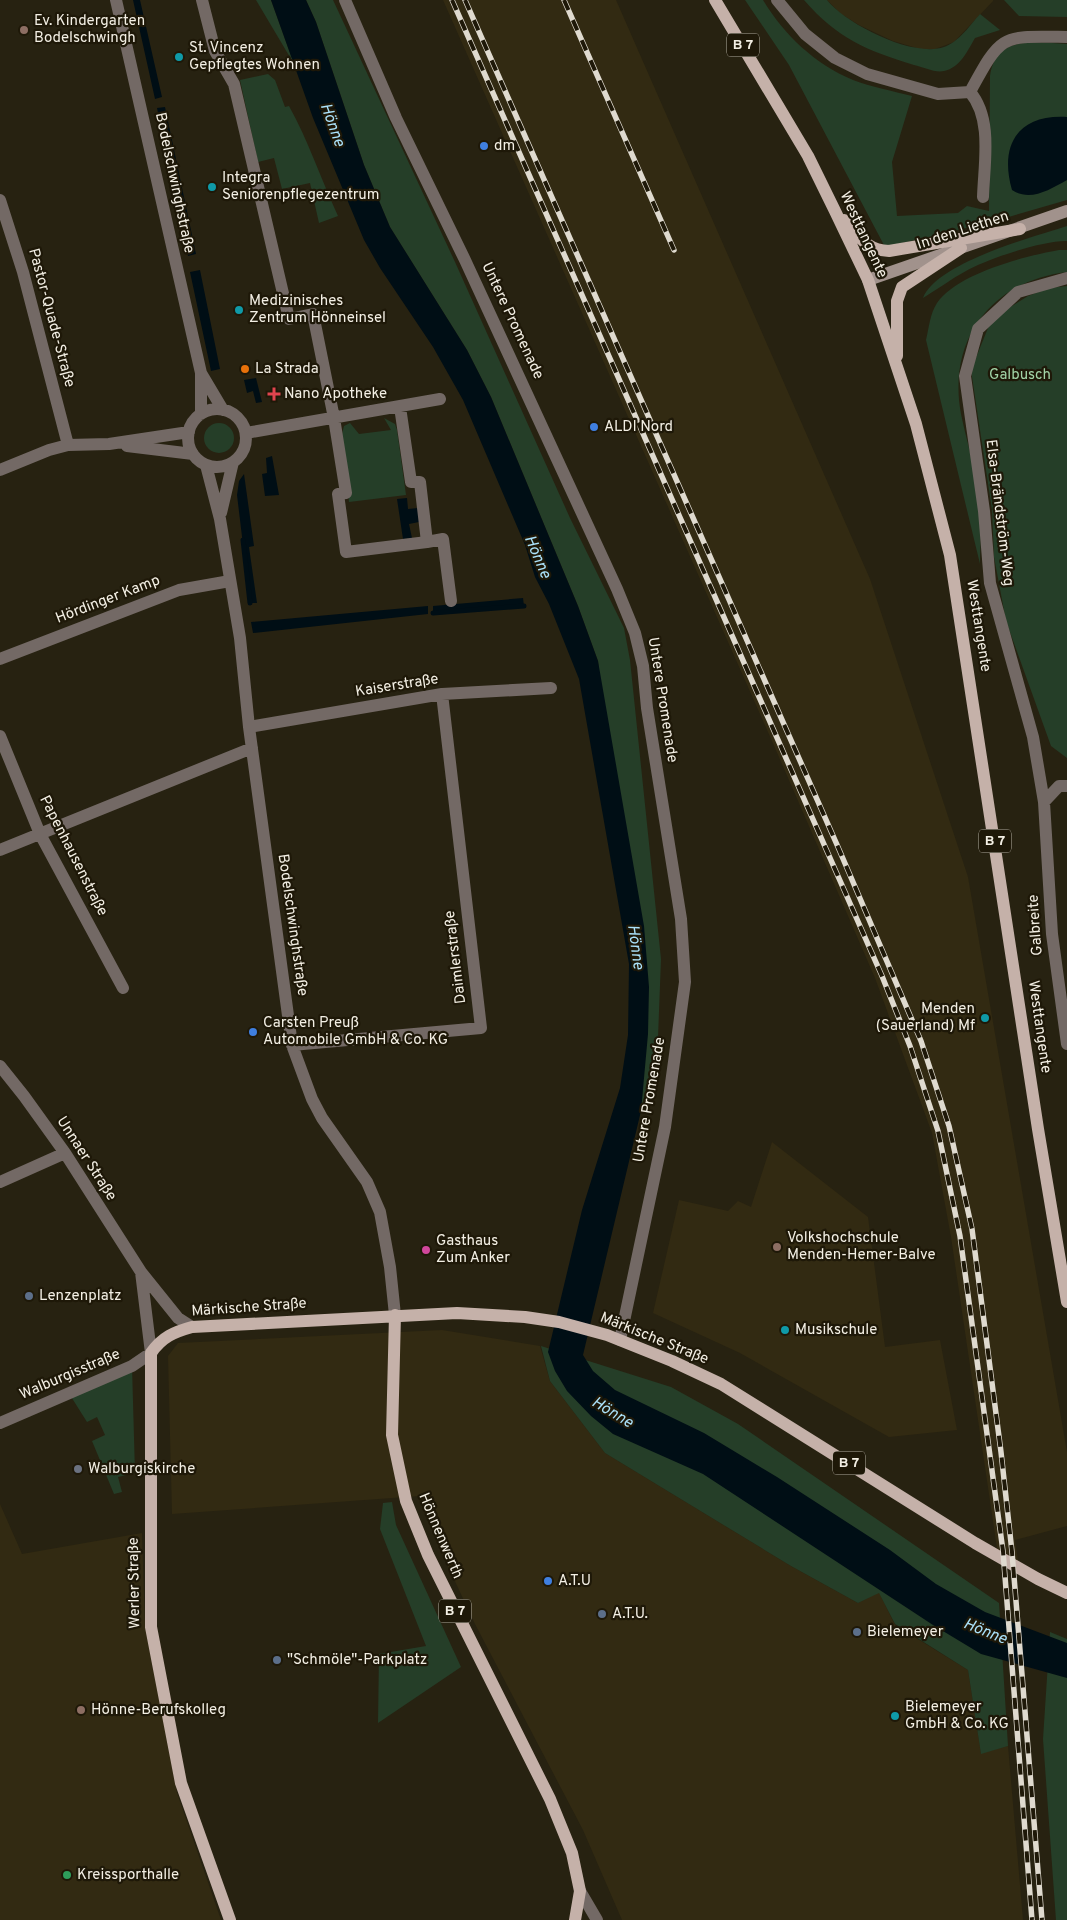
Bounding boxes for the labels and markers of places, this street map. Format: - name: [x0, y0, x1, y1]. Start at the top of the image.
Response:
- place label: Ev. Kindergarten Bodelschwingh: [34, 12, 145, 48]
- marker: Ev. Kindergarten Bodelschwingh: [18, 24, 30, 36]
- place label: St. Vincenz Gepflegtes Wohnen: [189, 39, 320, 75]
- marker: St. Vincenz Gepflegtes Wohnen: [173, 51, 185, 63]
- place label: dm: [494, 137, 515, 156]
- marker: dm: [478, 140, 490, 152]
- place label: Integra Seniorenpflegezentrum: [222, 169, 380, 205]
- marker: Integra Seniorenpflegezentrum: [206, 181, 218, 193]
- place label: Medizinisches Zentrum Hönneinsel: [249, 292, 386, 328]
- marker: Medizinisches Zentrum Hönneinsel: [233, 304, 245, 316]
- place label: La Strada: [255, 360, 319, 379]
- marker: La Strada: [239, 363, 251, 375]
- place label: Nano Apotheke: [284, 385, 387, 404]
- marker: Nano Apotheke: [268, 388, 280, 400]
- place label: ALDI Nord: [604, 418, 673, 437]
- marker: ALDI Nord: [588, 421, 600, 433]
- place label: Menden (Sauerland) Mf: [876, 1000, 975, 1036]
- marker: Menden (Sauerland) Mf: [979, 1012, 991, 1024]
- place label: Carsten Preuß Automobile GmbH & Co. KG: [263, 1014, 448, 1050]
- marker: Carsten Preuß Automobile GmbH & Co. KG: [247, 1026, 259, 1038]
- place label: Volkshochschule Menden-Hemer-Balve: [787, 1229, 936, 1265]
- place label: Gasthaus Zum Anker: [436, 1232, 510, 1268]
- marker: Volkshochschule Menden-Hemer-Balve: [771, 1241, 783, 1253]
- marker: Gasthaus Zum Anker: [420, 1244, 432, 1256]
- place label: Lenzenplatz: [39, 1287, 122, 1306]
- marker: Lenzenplatz: [23, 1290, 35, 1302]
- place label: Musikschule: [795, 1321, 877, 1340]
- marker: Musikschule: [779, 1324, 791, 1336]
- place label: Walburgiskirche: [88, 1460, 195, 1479]
- marker: Walburgiskirche: [72, 1463, 84, 1475]
- place label: A.T.U: [558, 1572, 591, 1591]
- marker: A.T.U: [542, 1575, 554, 1587]
- place label: A.T.U.: [612, 1605, 648, 1624]
- marker: A.T.U.: [596, 1608, 608, 1620]
- place label: Bielemeyer: [867, 1623, 944, 1642]
- marker: Bielemeyer: [851, 1626, 863, 1638]
- place label: "Schmöle"-Parkplatz: [287, 1651, 427, 1670]
- marker: "Schmöle"-Parkplatz: [271, 1654, 283, 1666]
- place label: Bielemeyer GmbH & Co. KG: [905, 1698, 1009, 1734]
- place label: Hönne-Berufskolleg: [91, 1701, 226, 1720]
- marker: Hönne-Berufskolleg: [75, 1704, 87, 1716]
- marker: Bielemeyer GmbH & Co. KG: [889, 1710, 901, 1722]
- place label: Kreissporthalle: [77, 1866, 179, 1885]
- marker: Kreissporthalle: [61, 1869, 73, 1881]

